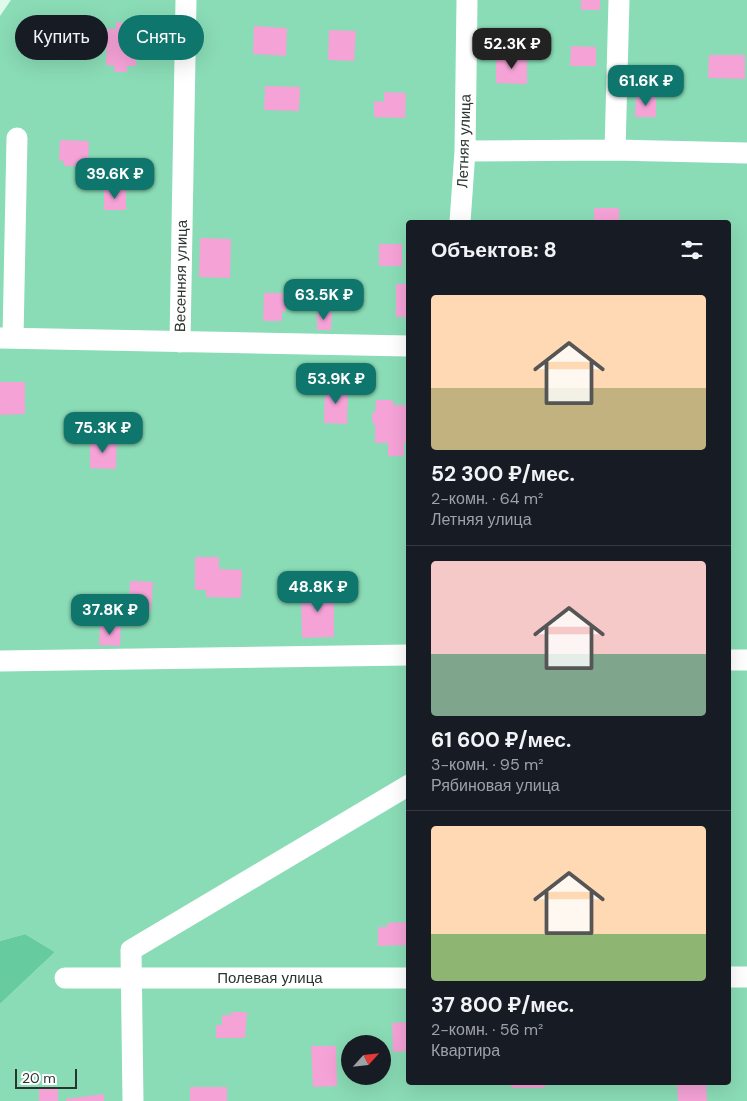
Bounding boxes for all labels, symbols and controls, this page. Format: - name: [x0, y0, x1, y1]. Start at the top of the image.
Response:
- chip: Купить: [15, 15, 108, 60]
- chip: Снять: [118, 15, 204, 60]
- pin: 52.3K ₽: [466, 28, 558, 70]
- text: 52.3K ₽: [483, 33, 541, 54]
- pin: 61.6K ₽: [600, 64, 692, 107]
- text: 61.6K ₽: [619, 70, 673, 91]
- street label: Летняя улица: [452, 93, 476, 188]
- pin: 39.6K ₽: [69, 158, 161, 200]
- text: 39.6K ₽: [86, 163, 144, 184]
- street label: Весенняя улица: [170, 219, 192, 332]
- text: Объектов: 8: [431, 236, 557, 264]
- icon: filters: [678, 236, 706, 264]
- pin: 63.5K ₽: [278, 278, 370, 321]
- text: 63.5K ₽: [295, 284, 353, 305]
- icon: home: [524, 328, 614, 418]
- pin: 53.9K ₽: [290, 362, 382, 405]
- text: 53.9K ₽: [307, 368, 365, 389]
- pin: 75.3K ₽: [57, 412, 149, 454]
- text: 75.3K ₽: [75, 417, 131, 438]
- text: 52 300 ₽/мес.: [431, 460, 575, 488]
- text: 2-комн. · 64 m²: [431, 488, 543, 509]
- text: Летняя улица: [431, 509, 532, 530]
- pin: 48.8K ₽: [272, 570, 364, 613]
- text: 48.8K ₽: [288, 576, 348, 597]
- icon: home: [524, 593, 614, 683]
- pin: 37.8K ₽: [64, 594, 156, 636]
- text: 37.8K ₽: [82, 599, 138, 620]
- text: 61 600 ₽/мес.: [431, 726, 571, 754]
- text: 3-комн. · 95 m²: [431, 754, 543, 775]
- text: Рябиновая улица: [431, 775, 560, 796]
- icon: home: [524, 858, 614, 948]
- street label: Полевая улица: [217, 968, 323, 988]
- text: 37 800 ₽/мес.: [431, 991, 574, 1019]
- text: 2-комн. · 56 m²: [431, 1019, 543, 1040]
- north arrow: [341, 1035, 391, 1085]
- map controls: [341, 1035, 391, 1085]
- text: Квартира: [431, 1040, 500, 1061]
- scale bar: [15, 1066, 78, 1089]
- text: 20 m: [22, 1069, 56, 1087]

